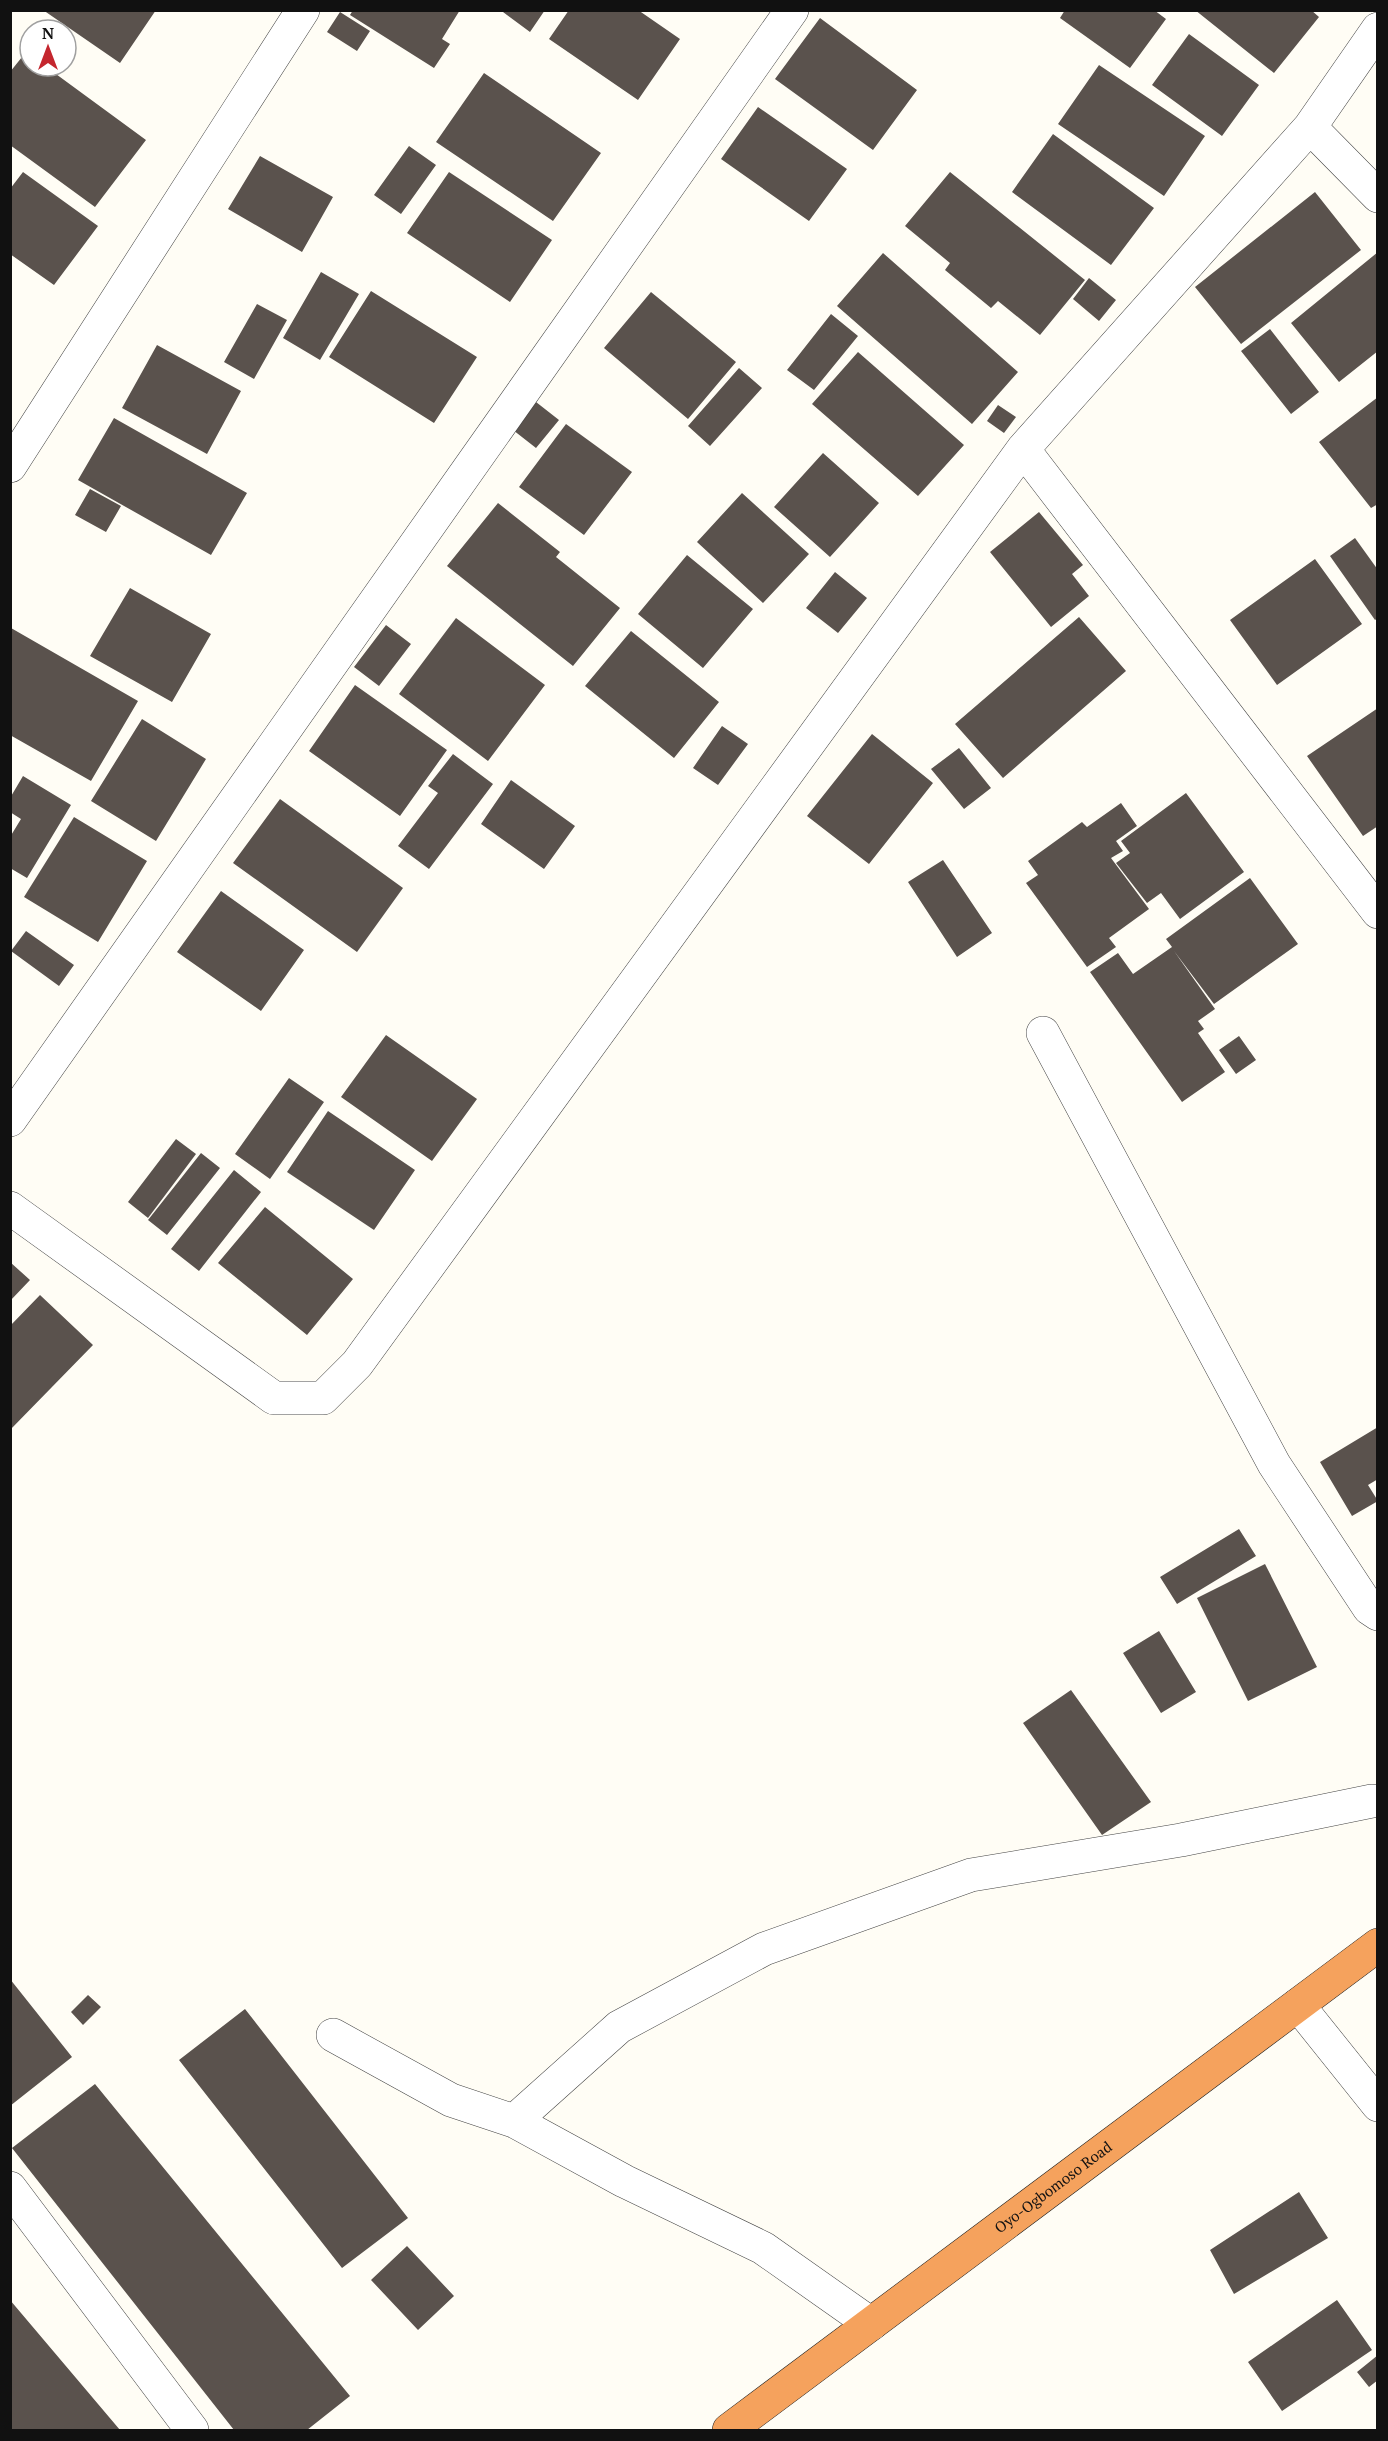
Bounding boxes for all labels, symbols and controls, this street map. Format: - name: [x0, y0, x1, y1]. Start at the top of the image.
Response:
- north arrow: [18, 18, 78, 78]
- text: N: [42, 22, 54, 44]
- street label: Oyo-Ogbomoso Road: [990, 2136, 1116, 2237]

